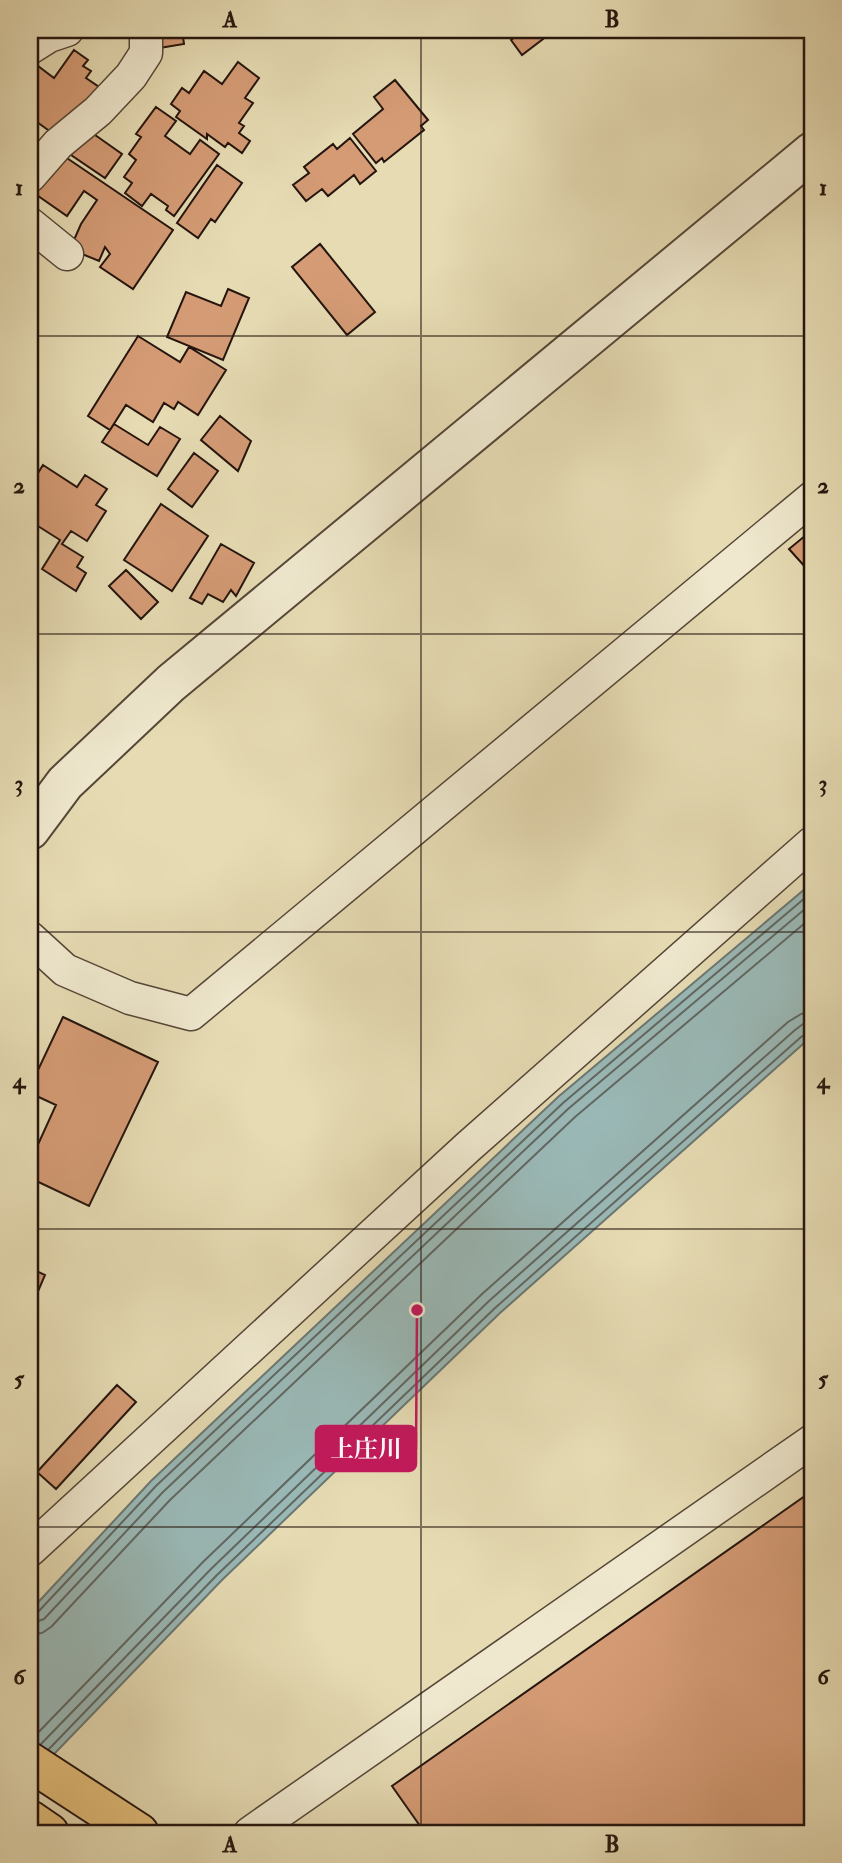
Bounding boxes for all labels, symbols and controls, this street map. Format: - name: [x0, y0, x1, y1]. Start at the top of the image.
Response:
- text: A: [222, 5, 238, 34]
- text: B: [604, 5, 620, 34]
- text: 1: [15, 173, 23, 202]
- text: 1: [819, 173, 827, 202]
- text: 2: [13, 471, 25, 500]
- text: 2: [817, 471, 829, 500]
- text: 3: [15, 769, 23, 798]
- text: 3: [819, 769, 827, 798]
- text: 4: [12, 1066, 27, 1095]
- text: 4: [816, 1066, 831, 1095]
- text: 5: [14, 1364, 25, 1393]
- text: 5: [818, 1364, 829, 1393]
- callout: 上庄川: [316, 1426, 416, 1471]
- text: 上庄川: [330, 1434, 402, 1465]
- text: 6: [13, 1662, 27, 1691]
- text: 6: [817, 1662, 831, 1691]
- text: A: [222, 1830, 238, 1859]
- text: B: [604, 1830, 620, 1859]

